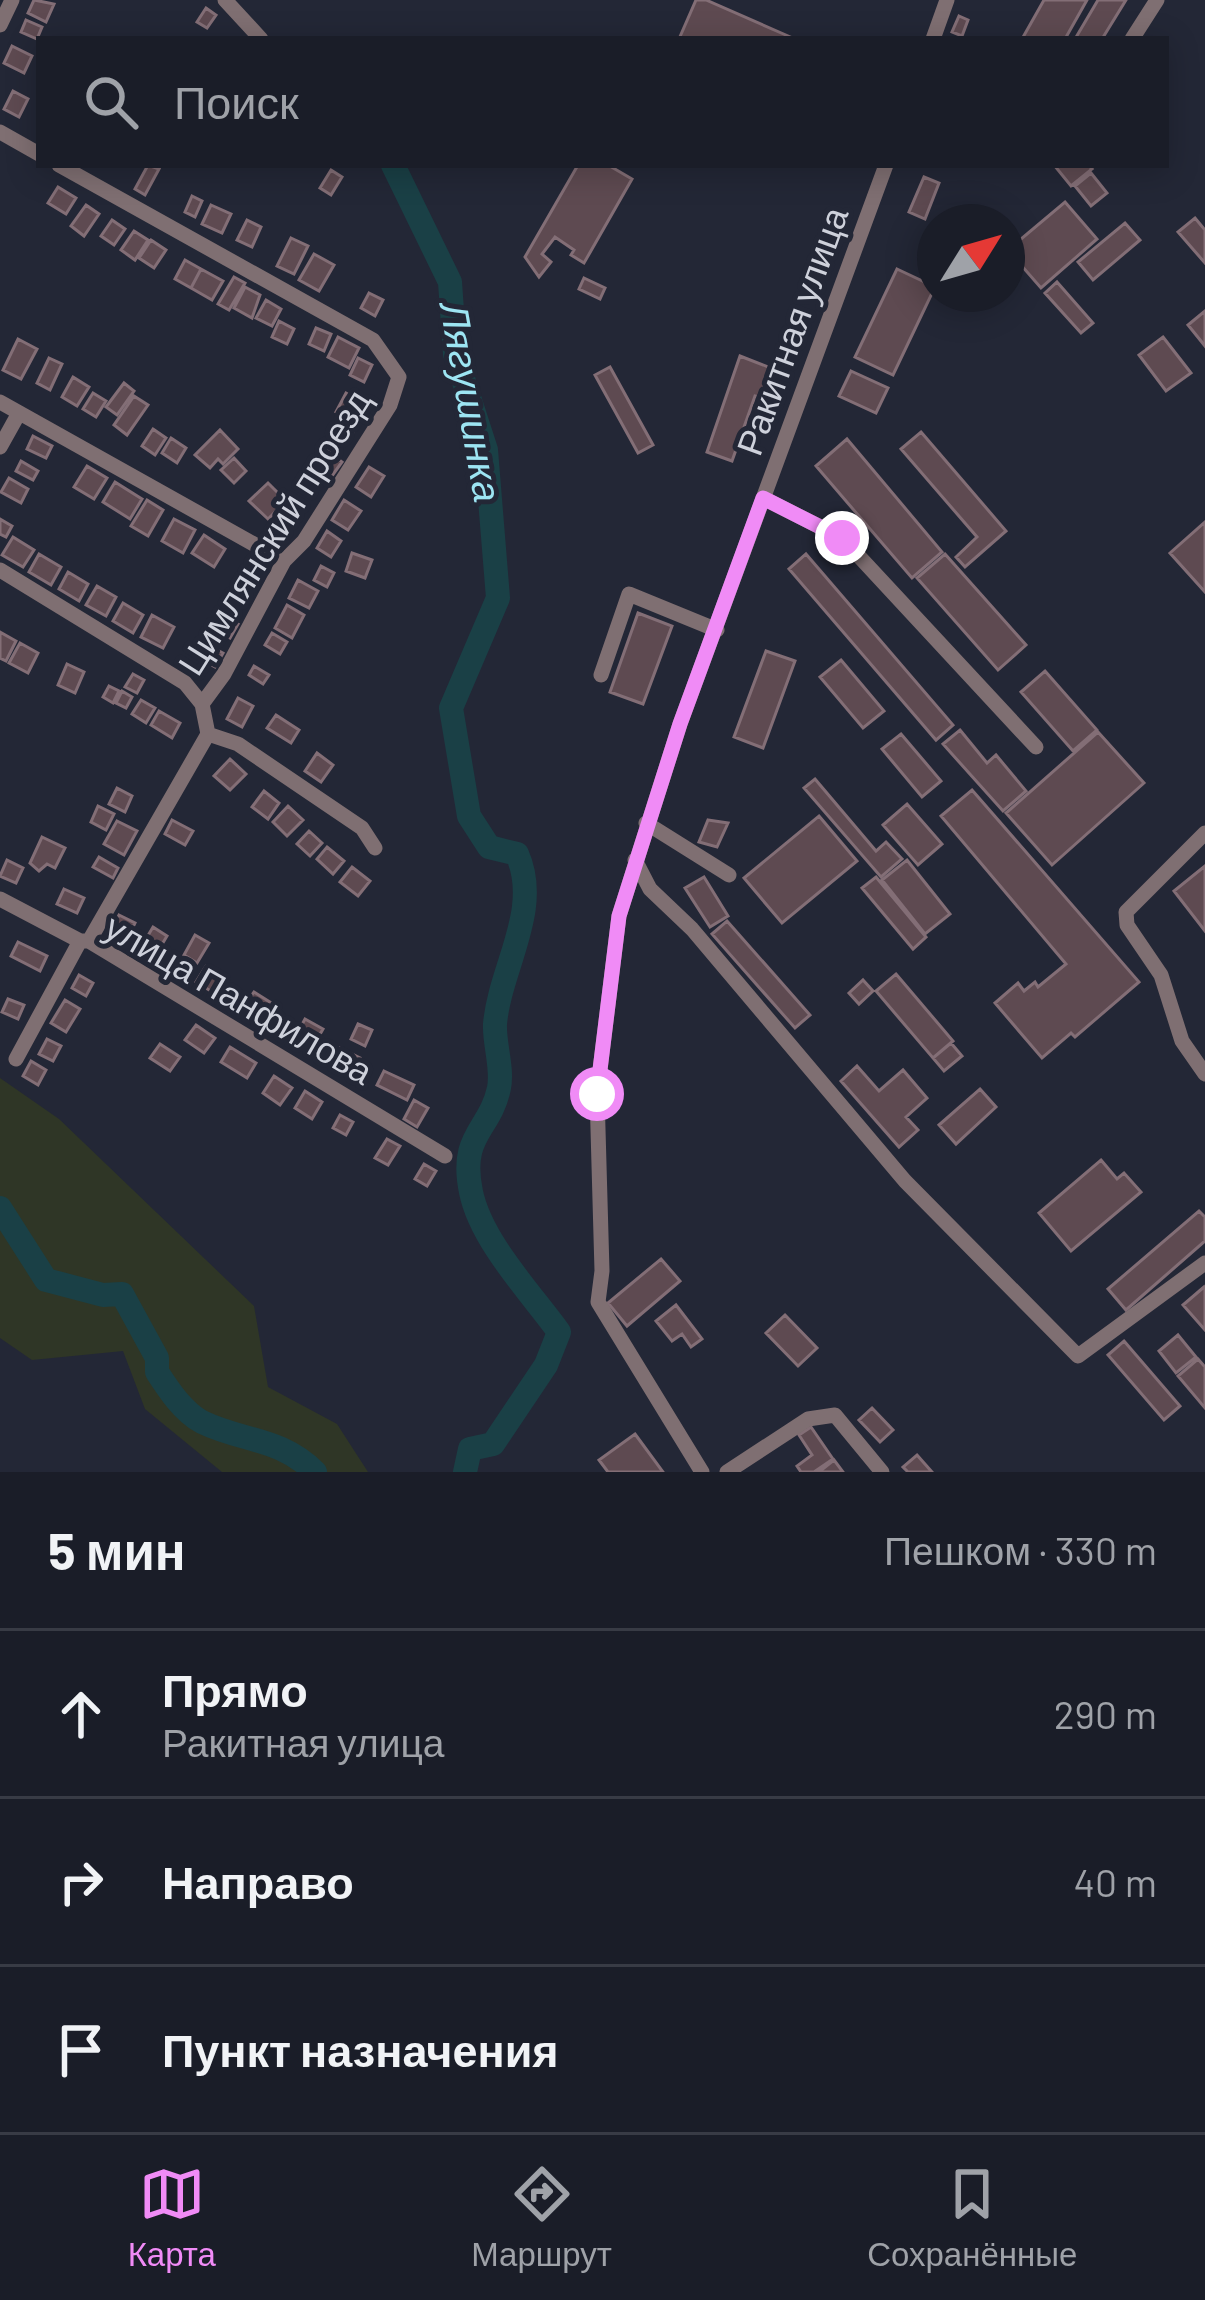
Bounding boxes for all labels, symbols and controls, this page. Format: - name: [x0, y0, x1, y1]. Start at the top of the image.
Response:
- search box: [36, 36, 1169, 168]
- icon: search: [78, 69, 144, 135]
- text: Поиск: [174, 74, 299, 128]
- street label: Ракитная улица: [726, 200, 857, 461]
- north arrow: [917, 204, 1025, 312]
- water label: Лягушинка: [431, 295, 513, 505]
- street label: Цимлянский проезд: [167, 381, 379, 682]
- route end: [815, 511, 869, 565]
- street label: улица Панфилова: [98, 904, 382, 1093]
- route start: [570, 1067, 624, 1121]
- text: 5 мин: [48, 1519, 186, 1580]
- text: Пешком · 330 m: [884, 1526, 1157, 1573]
- text: Прямо: [162, 1662, 308, 1716]
- icon: ahead: [48, 1681, 114, 1747]
- text: 290 m: [1054, 1690, 1157, 1737]
- text: Ракитная улица: [162, 1718, 444, 1765]
- icon: right: [48, 1849, 114, 1915]
- text: Направо: [162, 1854, 354, 1908]
- text: 40 m: [1073, 1858, 1157, 1905]
- icon: arrive: [48, 2017, 114, 2083]
- text: Пункт назначения: [162, 2022, 559, 2076]
- tab: Карта: [128, 2161, 216, 2274]
- tab: Маршрут: [471, 2161, 612, 2274]
- tab: Сохранённые: [867, 2161, 1077, 2274]

